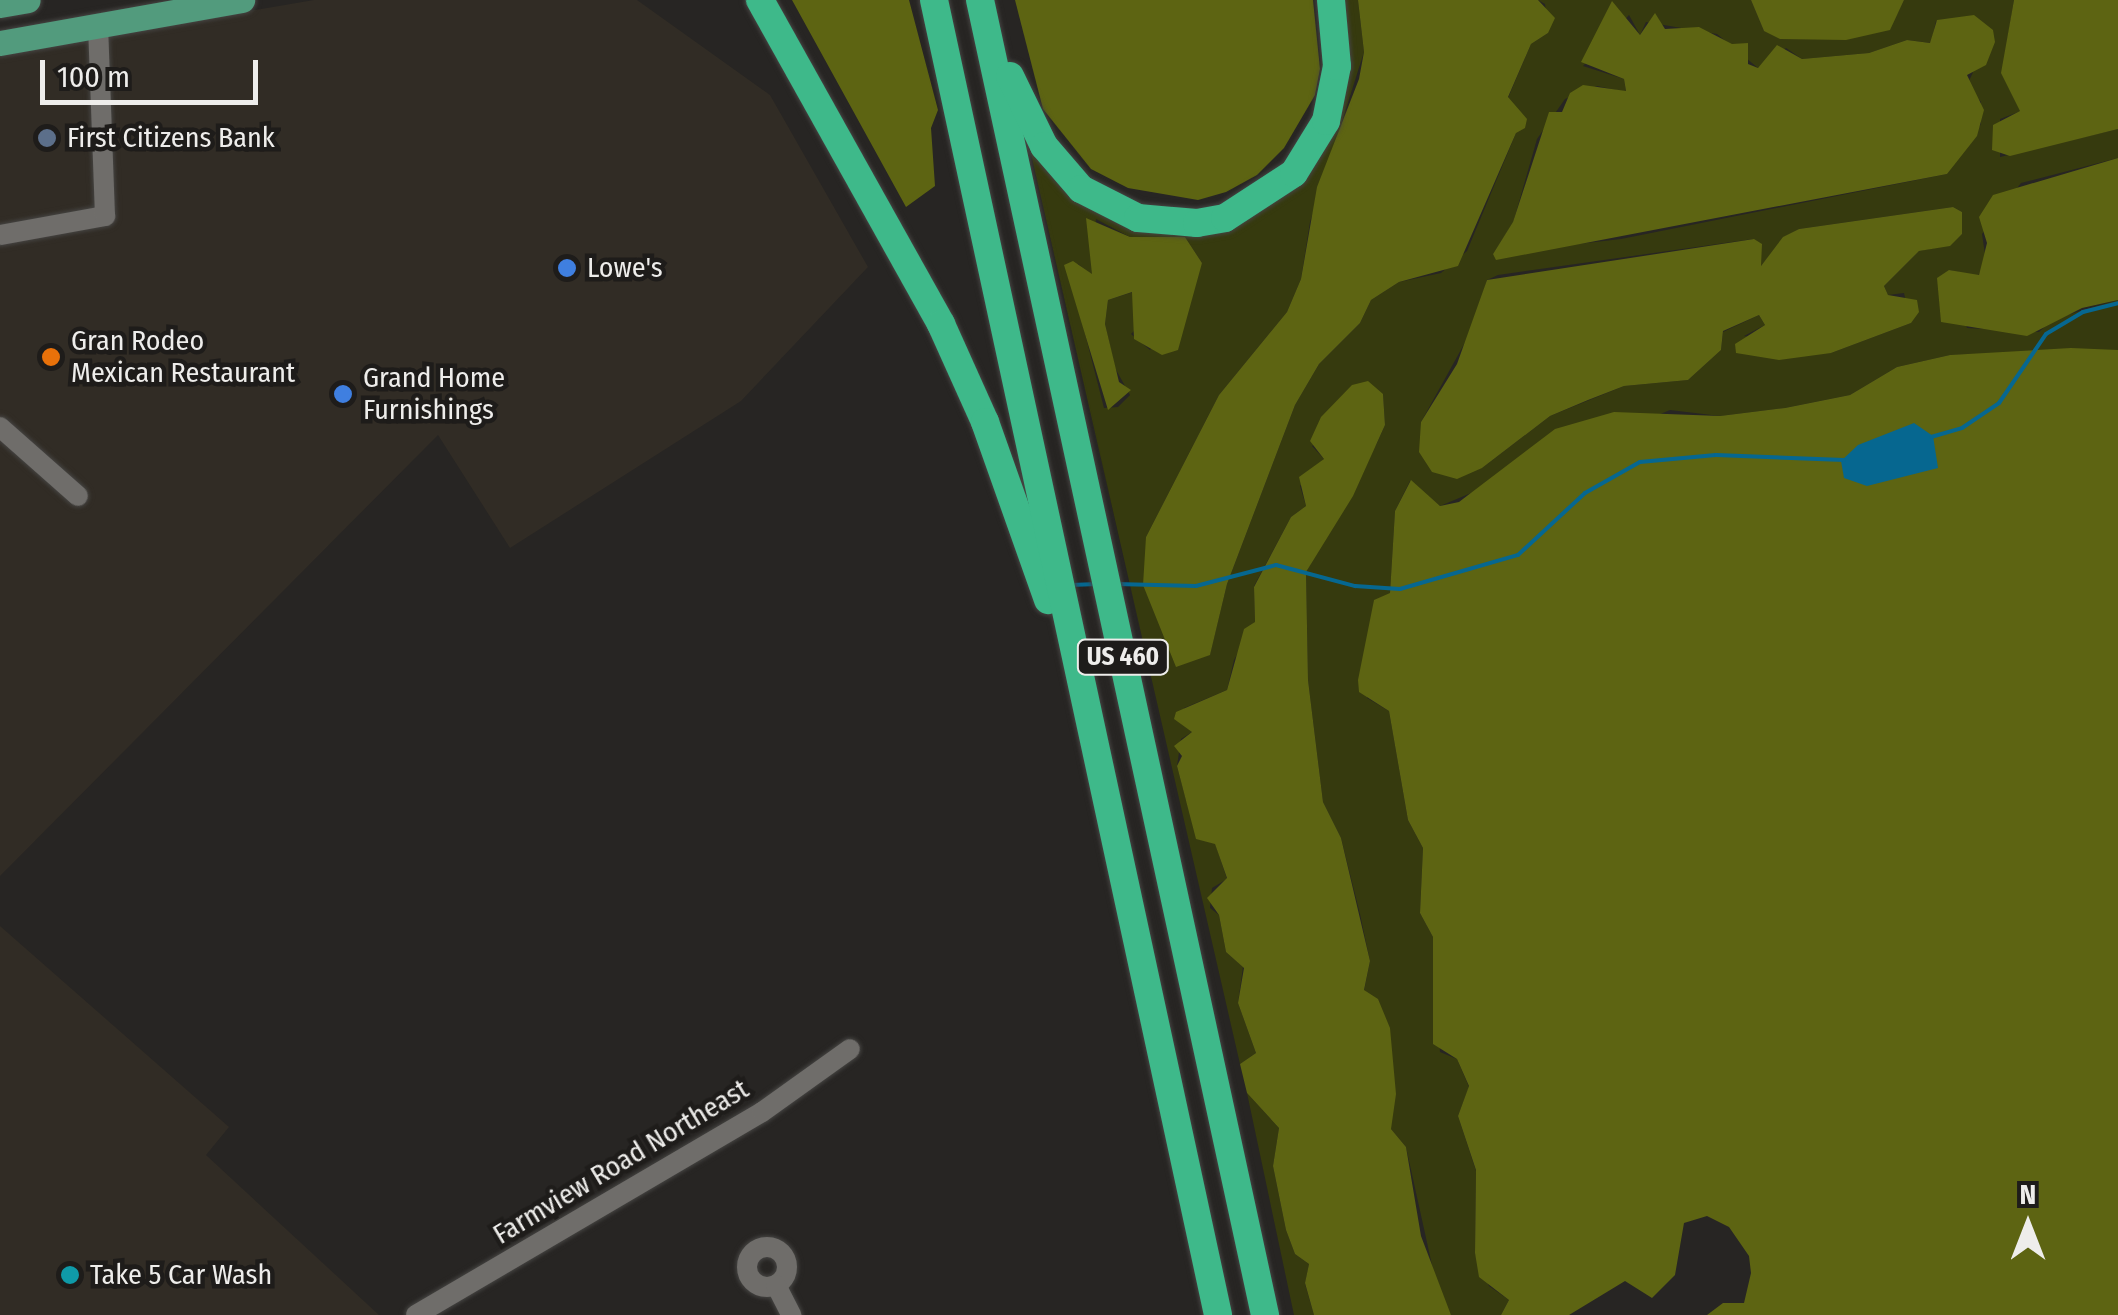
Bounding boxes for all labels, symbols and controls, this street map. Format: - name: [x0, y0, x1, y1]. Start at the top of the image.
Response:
- scale bar: [45, 40, 262, 102]
- text: 100 m: [57, 59, 130, 95]
- place label: First Citizens Bank: [67, 121, 275, 155]
- marker: First Citizens Bank: [36, 127, 58, 149]
- place label: Lowe's: [587, 251, 663, 285]
- marker: Lowe's: [556, 257, 578, 279]
- place label: Gran Rodeo Mexican Restaurant: [71, 324, 295, 390]
- marker: Gran Rodeo Mexican Restaurant: [40, 346, 62, 368]
- place label: Grand Home Furnishings: [363, 361, 505, 427]
- marker: Grand Home Furnishings: [332, 383, 354, 405]
- road number: US 460: [1076, 637, 1170, 677]
- street label: Farmview Road Northeast: [487, 1072, 755, 1252]
- north arrow: [1978, 1175, 2078, 1275]
- text: N: [2020, 1178, 2036, 1211]
- place label: Take 5 Car Wash: [90, 1258, 272, 1292]
- marker: Take 5 Car Wash: [59, 1264, 81, 1286]

